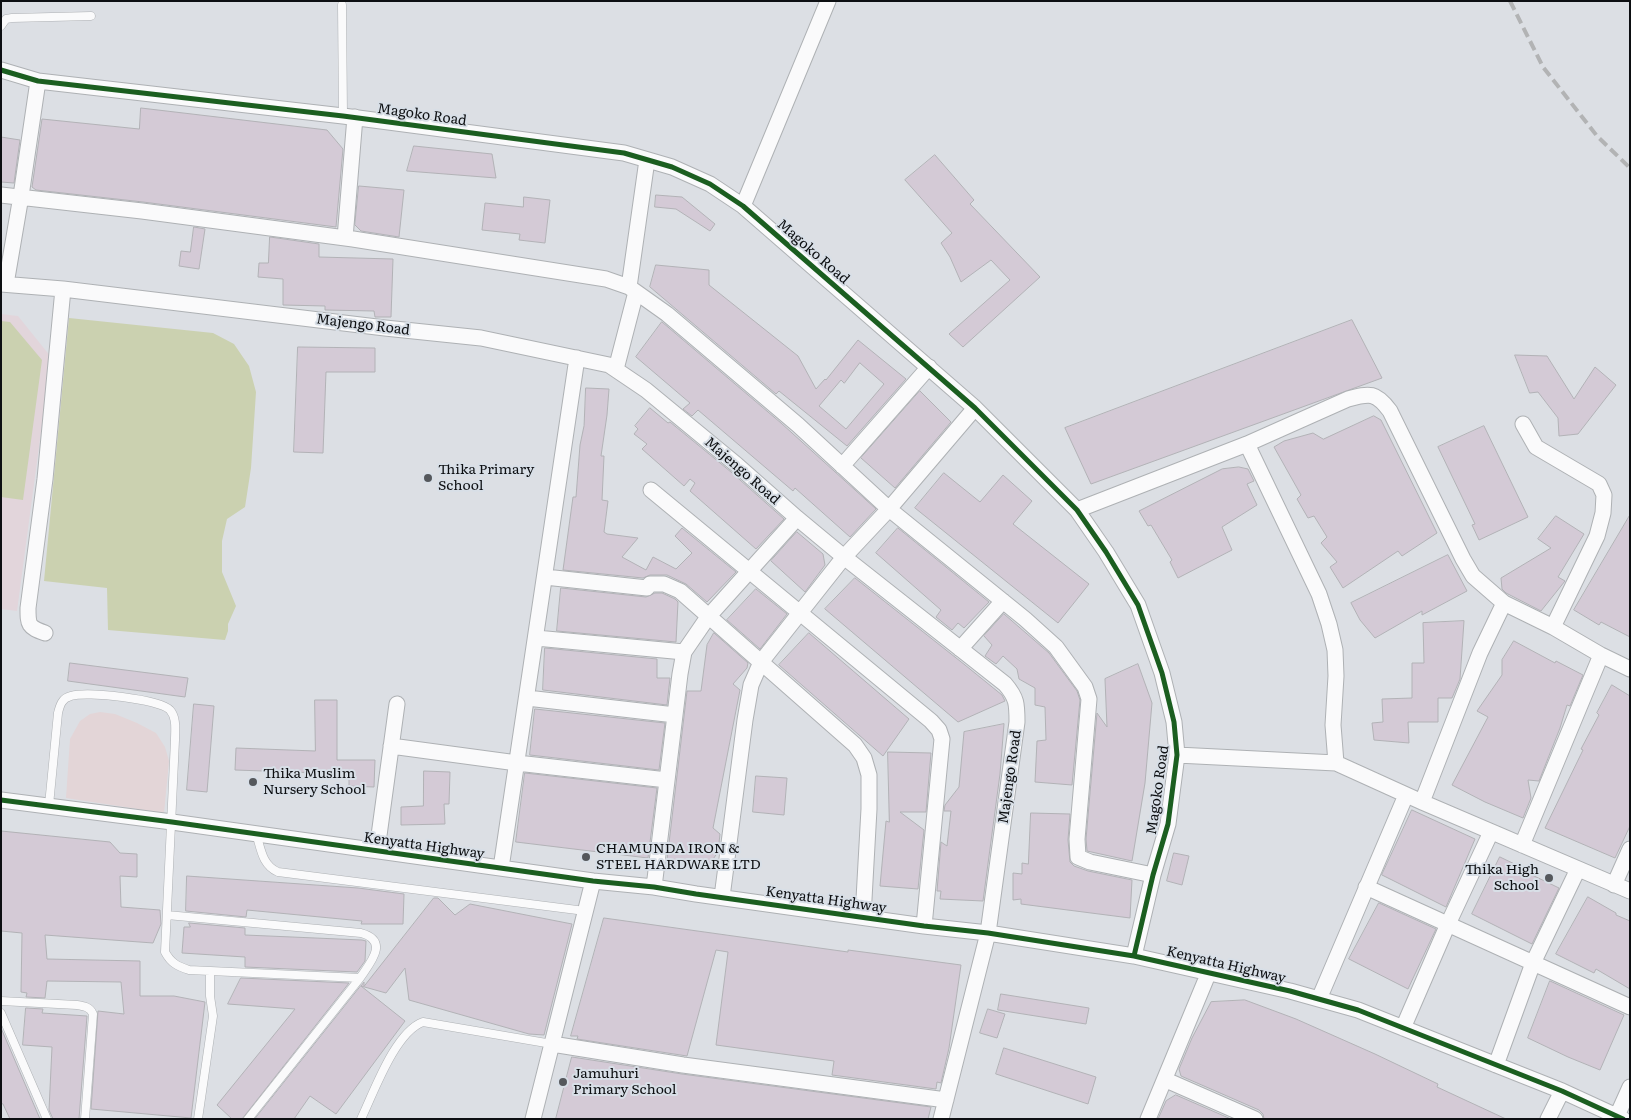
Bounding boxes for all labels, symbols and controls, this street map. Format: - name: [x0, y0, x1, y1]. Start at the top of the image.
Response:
- street label: Magoko Road: [376, 100, 468, 130]
- street label: Magoko Road: [773, 216, 853, 288]
- street label: Majengo Road: [315, 311, 411, 339]
- street label: Majengo Road: [701, 434, 783, 508]
- place label: Thika Primary School: [438, 462, 534, 494]
- marker: Thika Primary School: [422, 472, 434, 484]
- street label: Majengo Road: [995, 729, 1025, 825]
- street label: Magoko Road: [1143, 744, 1173, 836]
- place label: Thika Muslim Nursery School: [263, 766, 366, 799]
- marker: Thika Muslim Nursery School: [247, 776, 259, 788]
- street label: Kenyatta Highway: [362, 829, 486, 863]
- place label: CHAMUNDA IRON & STEEL HARDWARE LTD: [596, 841, 761, 874]
- marker: CHAMUNDA IRON & STEEL HARDWARE LTD: [580, 851, 592, 863]
- place label: Thika High School: [1465, 862, 1539, 894]
- marker: Thika High School: [1543, 872, 1555, 884]
- street label: Kenyatta Highway: [764, 883, 888, 917]
- street label: Kenyatta Highway: [1165, 943, 1287, 987]
- place label: Jamuhuri Primary School: [573, 1066, 677, 1098]
- marker: Jamuhuri Primary School: [557, 1076, 569, 1088]

